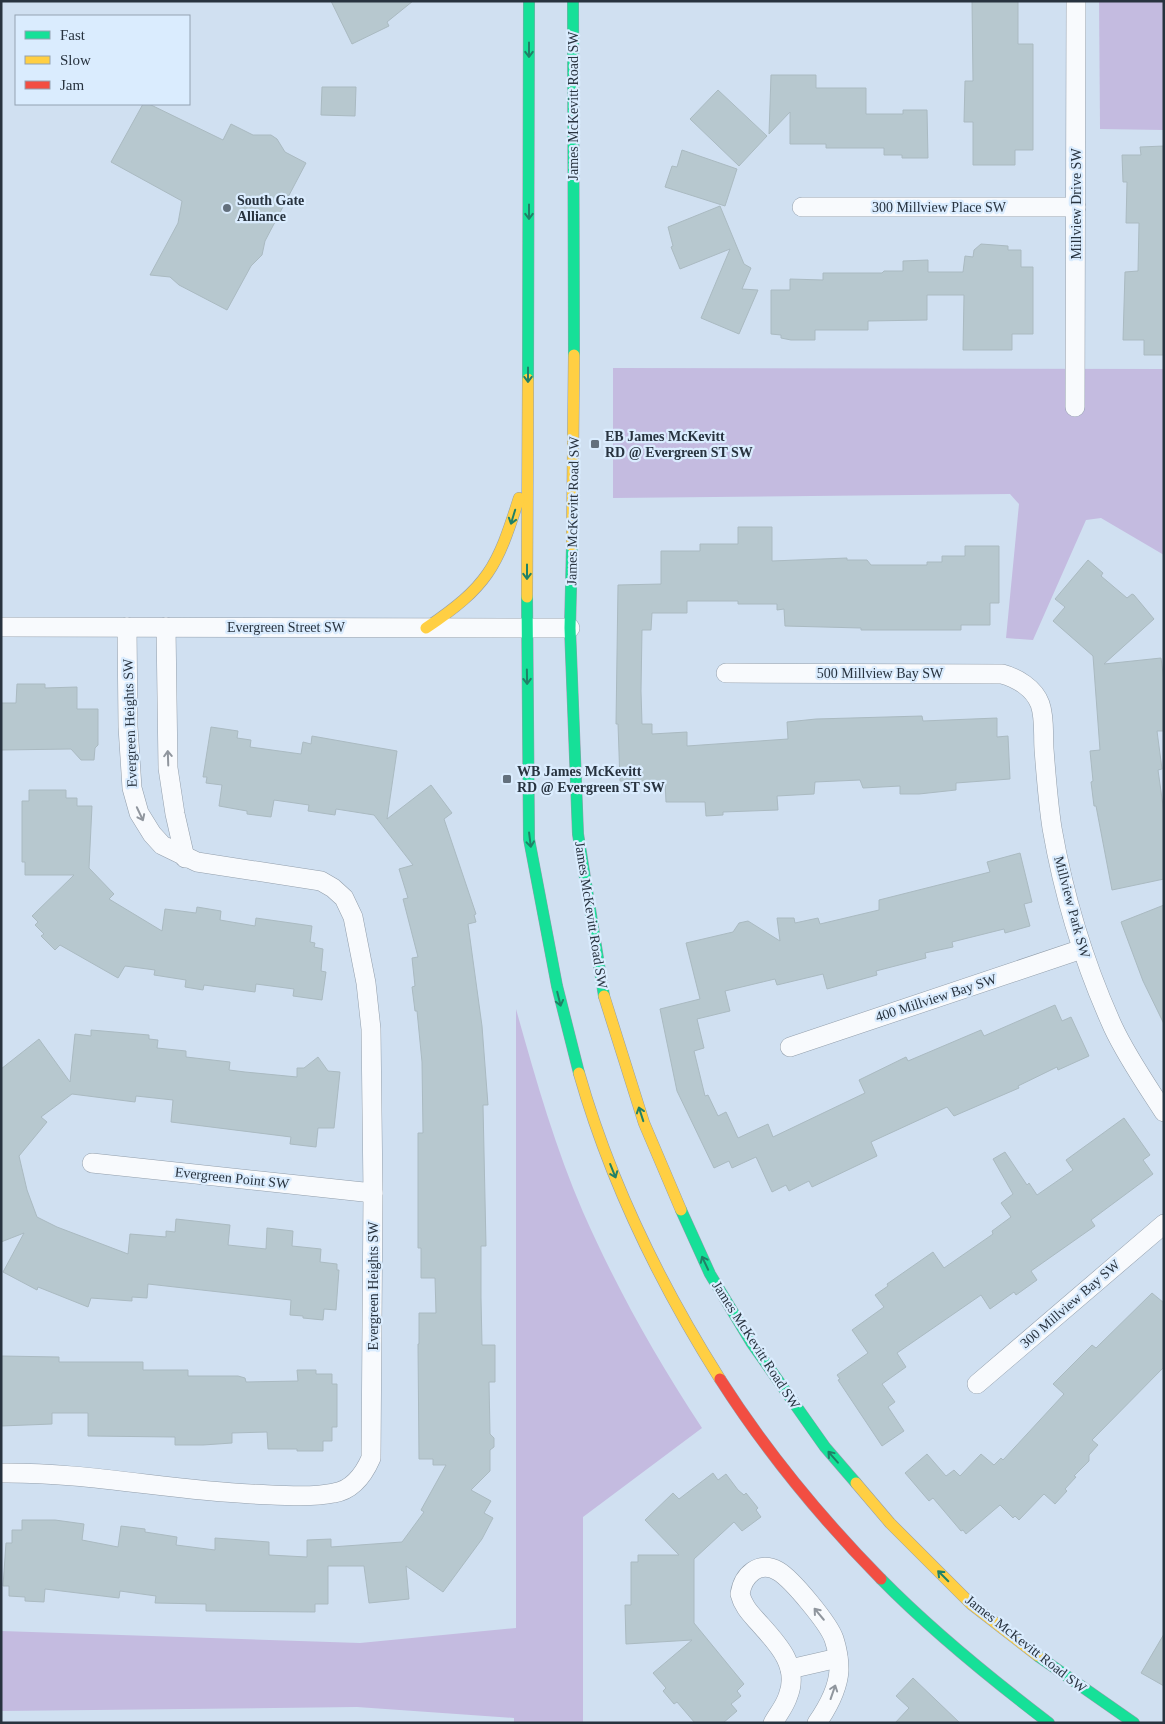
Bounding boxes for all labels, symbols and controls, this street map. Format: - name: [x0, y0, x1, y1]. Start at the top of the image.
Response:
- legend: [15, 15, 190, 105]
- text: Fast: [60, 27, 86, 43]
- street label: James McKevitt Road SW: [566, 31, 581, 180]
- one-way arrow: [524, 42, 534, 58]
- text: Slow: [60, 52, 91, 68]
- text: Jam: [60, 77, 84, 93]
- street label: Millview Drive SW: [1069, 148, 1084, 260]
- place label: South Gate Alliance: [237, 193, 304, 224]
- street label: 300 Millview Place SW: [872, 200, 1007, 215]
- marker: South Gate Alliance: [221, 202, 233, 214]
- one-way arrow: [524, 204, 533, 220]
- one-way arrow: [523, 366, 533, 383]
- place label: EB James McKevitt RD @ Evergreen ST SW: [605, 429, 753, 460]
- street label: James McKevitt Road SW: [564, 436, 582, 586]
- marker: EB James McKevitt RD @ Evergreen ST SW: [589, 438, 601, 450]
- one-way arrow: [507, 509, 517, 525]
- one-way arrow: [522, 563, 532, 579]
- street label: Evergreen Street SW: [227, 620, 346, 635]
- street label: Evergreen Heights SW: [120, 658, 140, 788]
- street label: 500 Millview Bay SW: [817, 666, 944, 681]
- one-way arrow: [522, 669, 532, 685]
- one-way arrow: [163, 750, 173, 766]
- place label: WB James McKevitt RD @ Evergreen ST SW: [517, 764, 665, 795]
- marker: WB James McKevitt RD @ Evergreen ST SW: [501, 773, 513, 785]
- one-way arrow: [135, 806, 145, 821]
- one-way arrow: [525, 831, 535, 847]
- street label: James McKevitt Road SW: [572, 840, 610, 990]
- street label: Millview Park SW: [1051, 854, 1093, 960]
- street label: 400 Millview Bay SW: [874, 971, 999, 1025]
- one-way arrow: [555, 991, 564, 1007]
- one-way arrow: [636, 1106, 646, 1122]
- one-way arrow: [608, 1163, 618, 1178]
- street label: Evergreen Point SW: [174, 1165, 291, 1192]
- street label: Evergreen Heights SW: [366, 1221, 381, 1350]
- one-way arrow: [700, 1256, 710, 1271]
- street label: 300 Millview Bay SW: [1017, 1256, 1123, 1351]
- street label: James McKevitt Road SW: [709, 1278, 803, 1412]
- one-way arrow: [828, 1451, 839, 1464]
- one-way arrow: [937, 1570, 950, 1582]
- street label: James McKevitt Road SW: [963, 1592, 1090, 1696]
- one-way arrow: [813, 1608, 824, 1621]
- one-way arrow: [829, 1684, 839, 1700]

